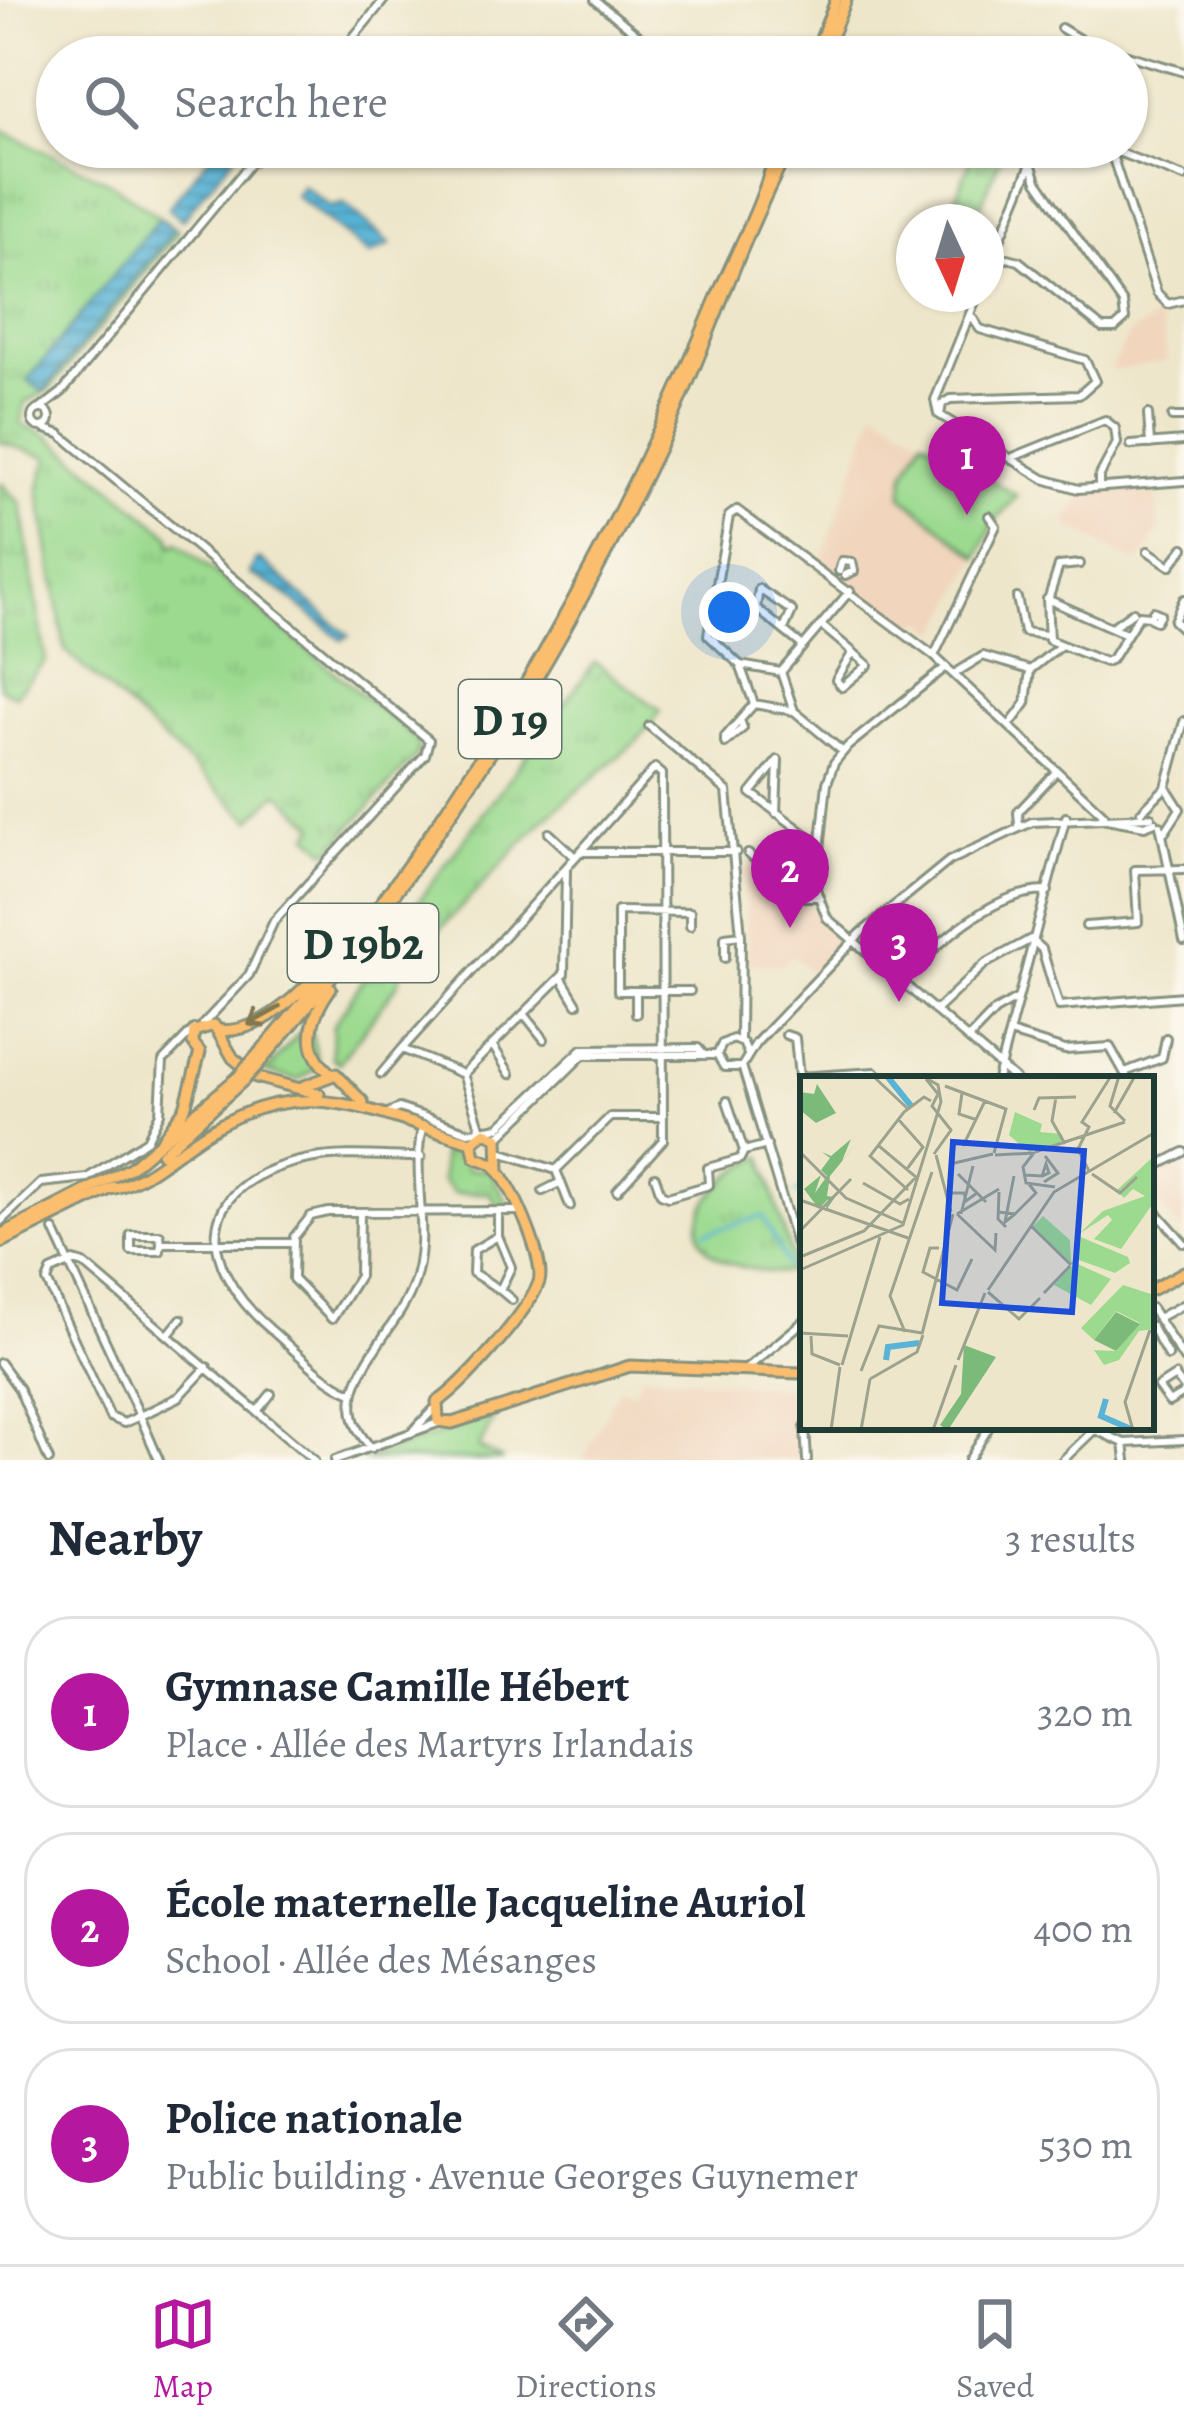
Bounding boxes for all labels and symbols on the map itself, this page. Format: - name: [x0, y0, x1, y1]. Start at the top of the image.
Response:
- north arrow: [896, 204, 1004, 312]
- pin: 1: [928, 416, 1006, 515]
- your location: [699, 582, 759, 642]
- road number: D 19: [459, 680, 561, 758]
- pin: 2: [751, 829, 829, 928]
- pin: 3: [860, 903, 938, 1002]
- road number: D 19b2: [288, 904, 438, 982]
- one-way arrow: [247, 1005, 282, 1029]
- inset map: [800, 1076, 1154, 1430]

